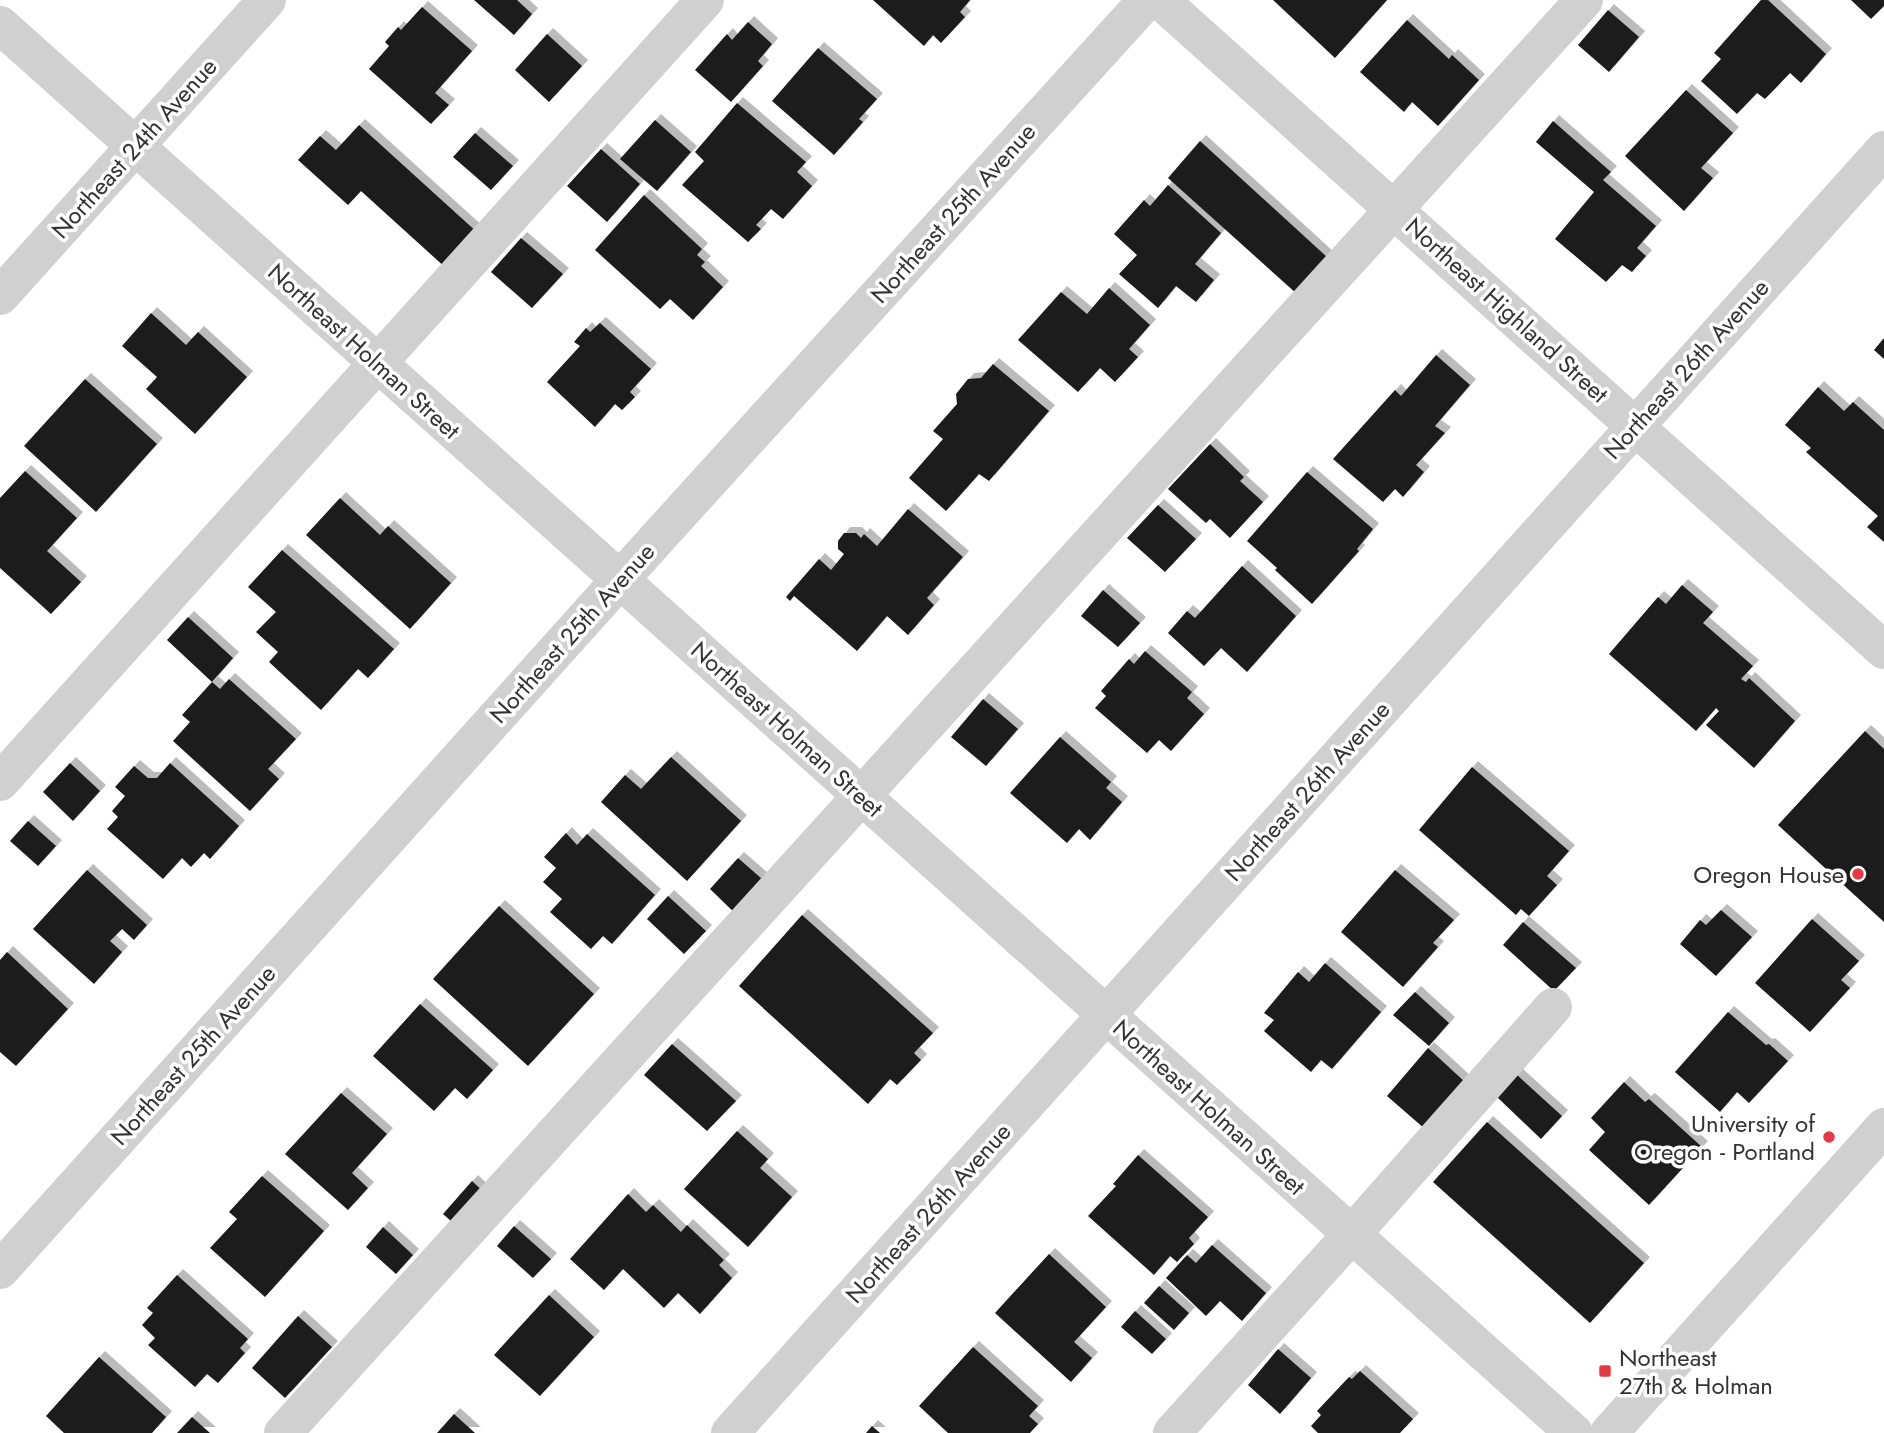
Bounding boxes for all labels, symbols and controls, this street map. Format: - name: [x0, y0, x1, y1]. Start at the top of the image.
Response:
- street label: Northeast 24th Avenue: [43, 50, 225, 246]
- street label: Northeast 25th Avenue: [862, 115, 1044, 311]
- street label: Northeast Highland Street: [1398, 209, 1616, 411]
- street label: Northeast Holman Street: [260, 255, 468, 447]
- street label: Northeast 26th Avenue: [1595, 271, 1777, 467]
- street label: Northeast 25th Avenue: [481, 535, 663, 731]
- street label: Northeast Holman Street: [683, 633, 891, 825]
- street label: Northeast 26th Avenue: [1216, 693, 1398, 889]
- place label: Oregon House: [1693, 857, 1844, 892]
- marker: Oregon House: [1850, 866, 1866, 882]
- street label: Northeast 25th Avenue: [102, 957, 284, 1153]
- street label: Northeast Holman Street: [1105, 1011, 1313, 1203]
- place label: University of Oregon - Portland: [1634, 1106, 1816, 1169]
- street label: Northeast 26th Avenue: [837, 1115, 1019, 1311]
- marker: University of Oregon - Portland: [1821, 1129, 1837, 1145]
- place label: Northeast 27th & Holman: [1619, 1340, 1773, 1403]
- marker: Northeast 27th & Holman: [1597, 1363, 1613, 1379]

